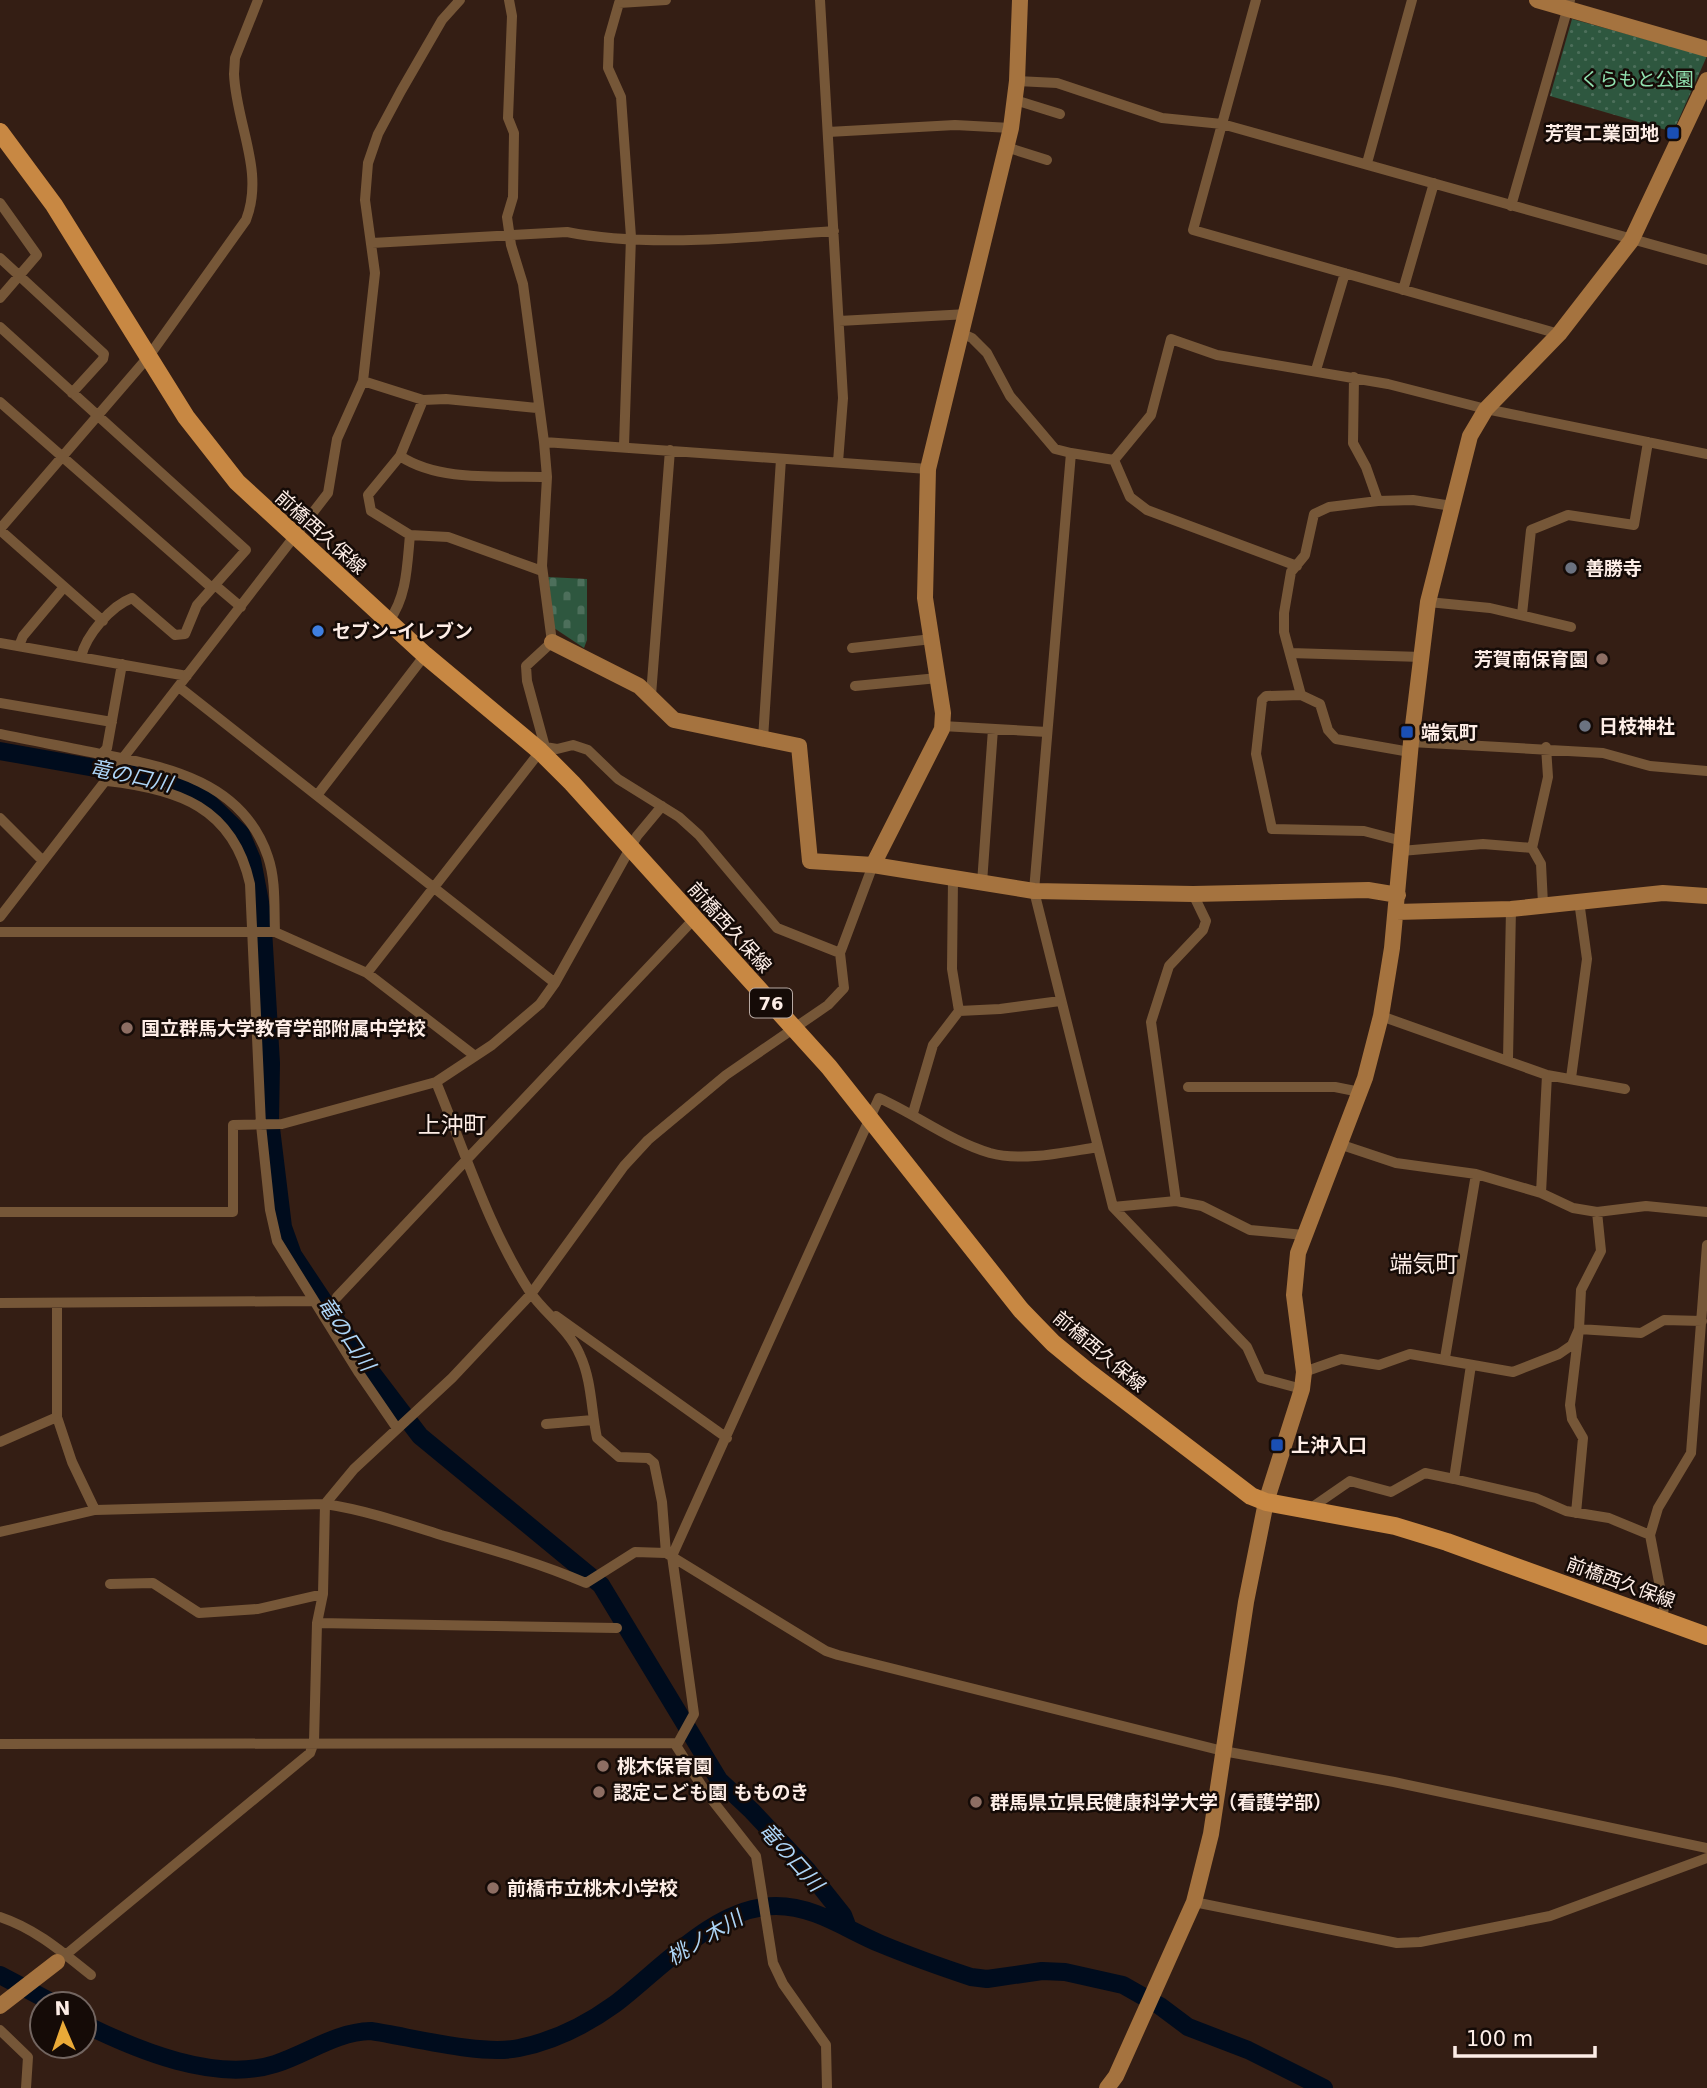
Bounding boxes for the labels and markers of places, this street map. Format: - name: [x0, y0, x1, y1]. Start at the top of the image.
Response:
- place label: 芳賀工業団地: [1545, 122, 1659, 144]
- marker: 芳賀工業団地: [1665, 125, 1681, 141]
- place label: 善勝寺: [1585, 557, 1642, 579]
- marker: 善勝寺: [1563, 560, 1579, 576]
- place label: セブン-イレブン: [332, 620, 473, 642]
- marker: セブン-イレブン: [310, 623, 326, 639]
- place label: 芳賀南保育園: [1474, 648, 1588, 670]
- marker: 芳賀南保育園: [1594, 651, 1610, 667]
- place label: 日枝神社: [1599, 715, 1675, 737]
- marker: 日枝神社: [1577, 718, 1593, 734]
- place label: 端気町: [1421, 721, 1478, 743]
- marker: 端気町: [1399, 724, 1415, 740]
- place label: 国立群馬大学教育学部附属中学校: [141, 1017, 426, 1039]
- marker: 国立群馬大学教育学部附属中学校: [119, 1020, 135, 1036]
- place label: 上沖入口: [1291, 1434, 1367, 1456]
- marker: 上沖入口: [1269, 1437, 1285, 1453]
- place label: 桃木保育園: [617, 1755, 712, 1777]
- marker: 桃木保育園: [595, 1758, 611, 1774]
- place label: 認定こども園 もものき: [613, 1781, 809, 1803]
- marker: 認定こども園 もものき: [591, 1784, 607, 1800]
- place label: 群馬県立県民健康科学大学（看護学部）: [990, 1791, 1332, 1813]
- marker: 群馬県立県民健康科学大学（看護学部）: [968, 1794, 984, 1810]
- place label: 前橋市立桃木小学校: [507, 1877, 678, 1899]
- marker: 前橋市立桃木小学校: [485, 1880, 501, 1896]

